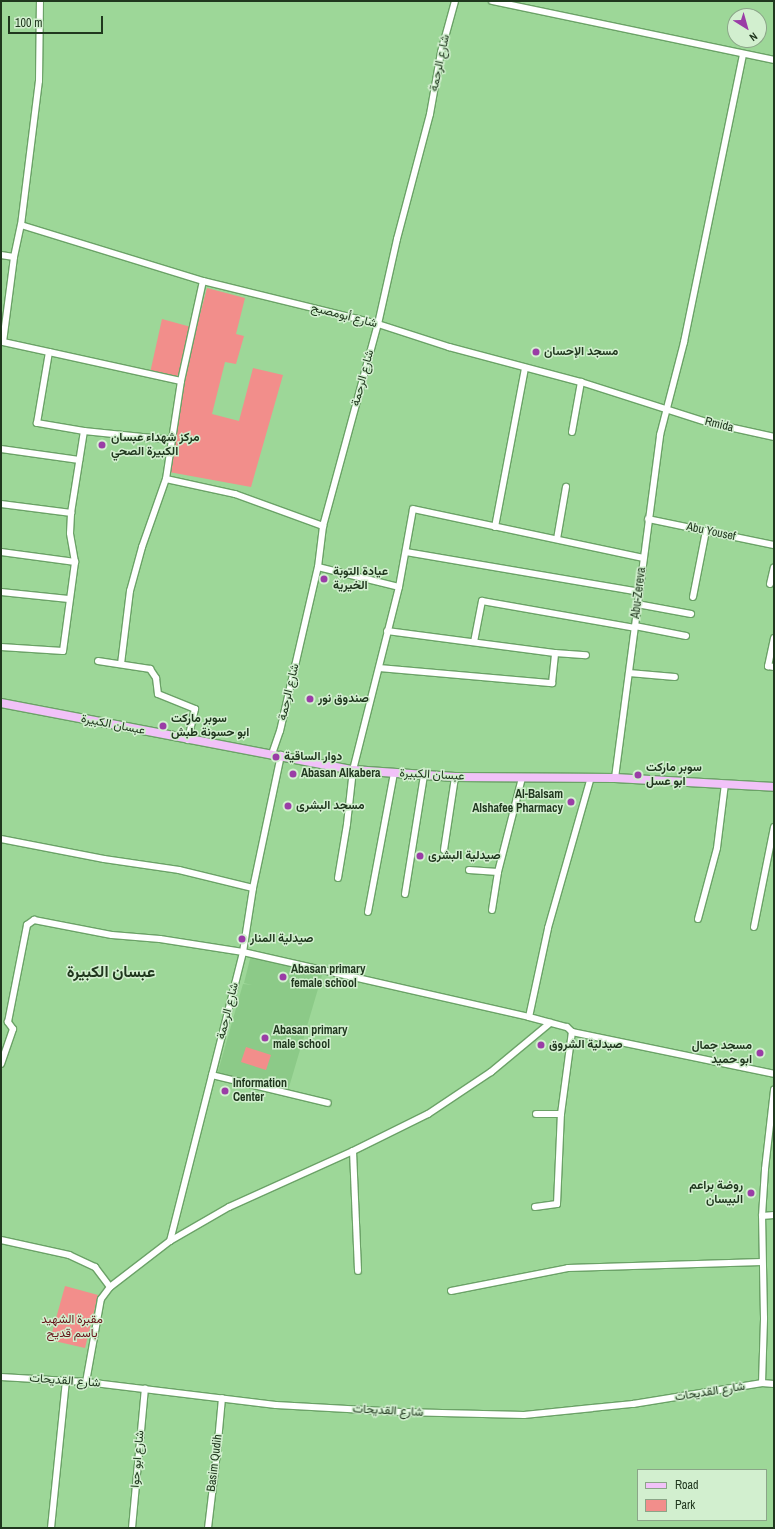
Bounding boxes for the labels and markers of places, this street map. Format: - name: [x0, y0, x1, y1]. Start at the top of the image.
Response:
- place label: مسجد الإحسان: [544, 345, 618, 359]
- marker: مسجد الإحسان: [531, 347, 541, 357]
- place label: مركز شهداء عبسان الكبيرة الصحي: [111, 431, 199, 459]
- marker: مركز شهداء عبسان الكبيرة الصحي: [96, 439, 108, 451]
- place label: عيادة التوبة الخيرية: [333, 565, 388, 593]
- marker: عيادة التوبة الخيرية: [318, 573, 330, 585]
- place label: صندوق نور: [318, 692, 369, 706]
- marker: صندوق نور: [305, 694, 315, 704]
- place label: سوبر ماركت ابو حسونة طبش: [171, 712, 249, 740]
- marker: سوبر ماركت ابو حسونة طبش: [158, 721, 168, 731]
- place label: دوار الساقية: [284, 750, 342, 764]
- marker: دوار الساقية: [271, 752, 281, 762]
- place label: سوبر ماركت ابو عسل: [646, 761, 702, 789]
- place label: Abasan Alkabera: [301, 767, 381, 781]
- marker: Abasan Alkabera: [288, 769, 298, 779]
- marker: سوبر ماركت ابو عسل: [633, 770, 643, 780]
- place label: Al-Balsam Alshafee Pharmacy: [472, 788, 563, 816]
- marker: Al-Balsam Alshafee Pharmacy: [566, 797, 576, 807]
- place label: مسجد البشرى: [296, 799, 365, 813]
- marker: مسجد البشرى: [283, 801, 293, 811]
- place label: صيدلية البشرى: [428, 849, 501, 863]
- marker: صيدلية البشرى: [415, 851, 425, 861]
- place label: صيدلية المنار: [250, 932, 313, 946]
- marker: صيدلية المنار: [237, 934, 247, 944]
- place label: Abasan primary female school: [291, 963, 365, 991]
- marker: Abasan primary female school: [278, 972, 288, 982]
- place label: Abasan primary male school: [273, 1024, 347, 1052]
- marker: Abasan primary male school: [260, 1033, 270, 1043]
- place label: صيدلية الشروق: [549, 1038, 623, 1052]
- place label: مسجد جمال ابو حميد: [692, 1039, 752, 1067]
- marker: صيدلية الشروق: [536, 1040, 546, 1050]
- marker: مسجد جمال ابو حميد: [755, 1048, 765, 1058]
- place label: Information Center: [233, 1077, 287, 1105]
- marker: Information Center: [220, 1086, 230, 1096]
- place label: روضة براعم البيسان: [689, 1179, 743, 1207]
- marker: روضة براعم البيسان: [746, 1188, 756, 1198]

